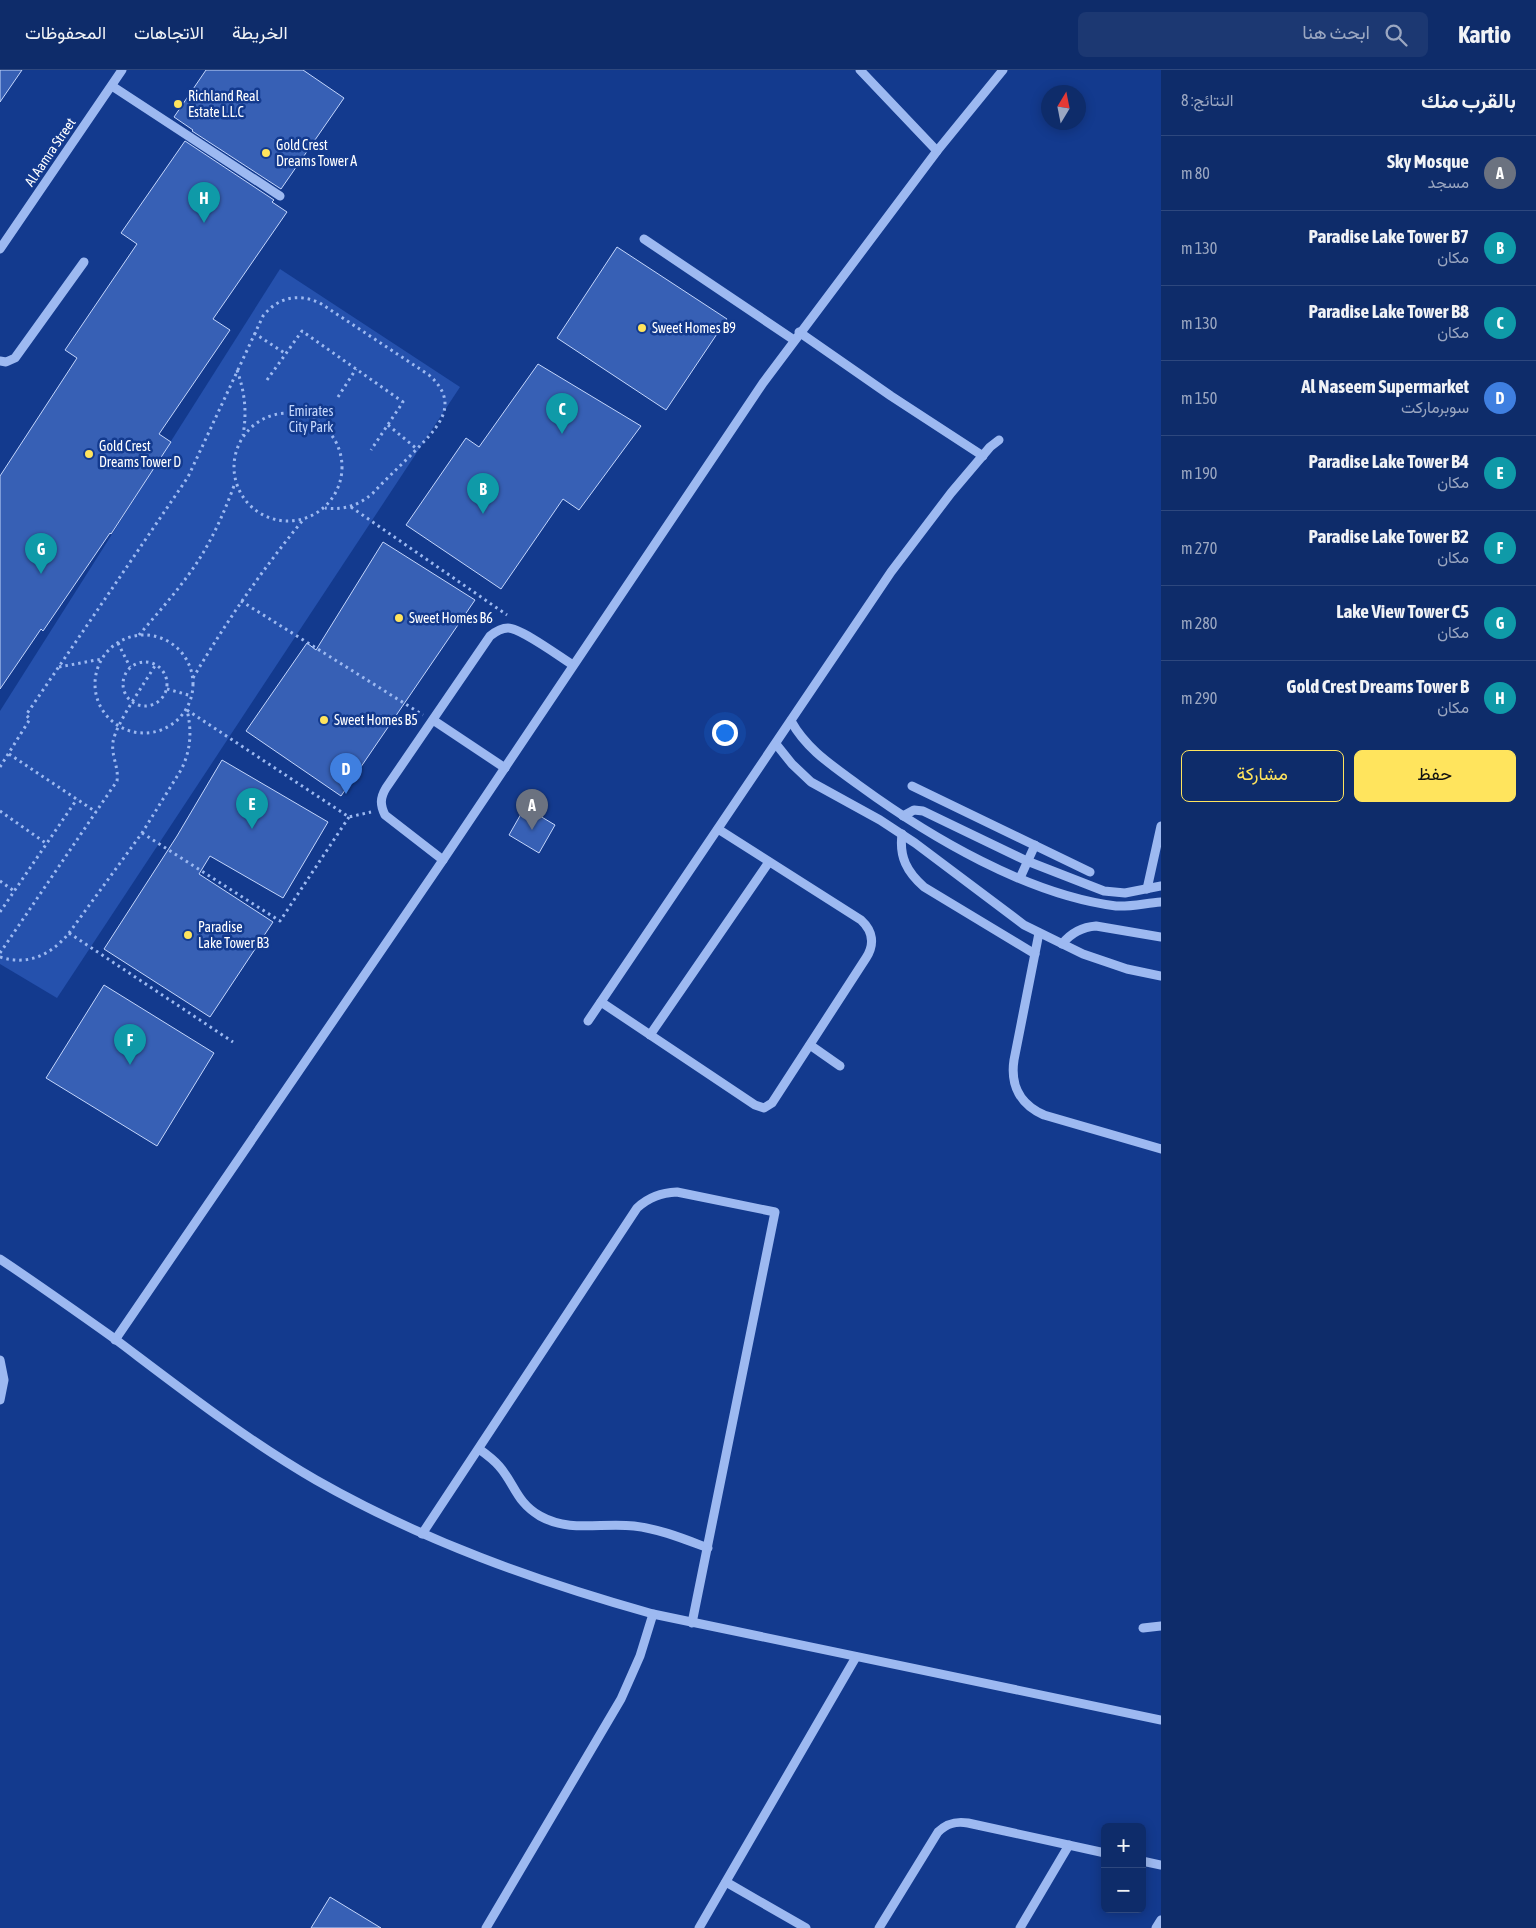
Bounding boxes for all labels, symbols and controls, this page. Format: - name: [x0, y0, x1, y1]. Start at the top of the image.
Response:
- search box: [1078, 12, 1428, 57]
- text: ابحث هنا: [1302, 21, 1370, 43]
- icon: search: [1382, 21, 1410, 49]
- text: Kartio: [1458, 21, 1511, 48]
- text: المحفوظات: [25, 22, 106, 43]
- text: الاتجاهات: [134, 22, 204, 43]
- text: الخريطة: [232, 22, 288, 43]
- north arrow: [1041, 85, 1086, 130]
- place label: Richland Real Estate L.L.C: [188, 88, 260, 120]
- text: بالقرب منك: [1421, 88, 1516, 112]
- text: النتائج: 8: [1181, 91, 1234, 109]
- marker: Richland Real Estate L.L.C: [172, 98, 184, 110]
- street label: Al Aamra Street: [21, 115, 79, 189]
- place label: Gold Crest Dreams Tower A: [276, 137, 357, 169]
- marker: Gold Crest Dreams Tower A: [260, 147, 272, 159]
- text: Sky Mosque: [1387, 150, 1469, 172]
- text: 80 m: [1181, 164, 1210, 182]
- text: A: [1496, 164, 1504, 182]
- text: مسجد: [1428, 173, 1469, 191]
- pin: H: [188, 182, 220, 223]
- text: Paradise Lake Tower B7: [1309, 225, 1469, 247]
- text: 130 m: [1181, 239, 1217, 257]
- text: B: [1496, 239, 1504, 257]
- text: مكان: [1437, 248, 1469, 266]
- text: Paradise Lake Tower B8: [1309, 300, 1469, 322]
- text: 130 m: [1181, 314, 1217, 332]
- text: C: [1496, 314, 1504, 332]
- place label: Sweet Homes B9: [652, 320, 736, 336]
- marker: Sweet Homes B9: [636, 322, 648, 334]
- text: مكان: [1437, 323, 1469, 341]
- text: Al Naseem Supermarket: [1301, 375, 1469, 397]
- text: 150 m: [1181, 389, 1217, 407]
- text: D: [1496, 389, 1504, 407]
- pin: C: [546, 393, 578, 434]
- text: سوبرماركت: [1401, 398, 1469, 416]
- park label: Emirates City Park: [289, 403, 333, 435]
- place label: Gold Crest Dreams Tower D: [99, 438, 181, 470]
- marker: Gold Crest Dreams Tower D: [83, 448, 95, 460]
- text: Paradise Lake Tower B4: [1309, 450, 1469, 472]
- text: 190 m: [1181, 464, 1217, 482]
- text: E: [1497, 464, 1503, 482]
- pin: B: [467, 473, 499, 514]
- text: مكان: [1437, 473, 1469, 491]
- text: Paradise Lake Tower B2: [1309, 525, 1469, 547]
- pin: G: [25, 533, 57, 574]
- text: 270 m: [1181, 539, 1217, 557]
- text: F: [1497, 539, 1503, 557]
- text: مكان: [1437, 548, 1469, 566]
- text: Lake View Tower C5: [1336, 600, 1469, 622]
- place label: Sweet Homes B6: [409, 610, 493, 626]
- marker: Sweet Homes B6: [393, 612, 405, 624]
- text: 280 m: [1181, 614, 1217, 632]
- text: G: [1496, 614, 1504, 632]
- text: مكان: [1437, 623, 1469, 641]
- text: Gold Crest Dreams Tower B: [1286, 675, 1469, 697]
- text: 290 m: [1181, 689, 1217, 707]
- text: H: [1495, 689, 1505, 707]
- text: مكان: [1437, 698, 1469, 716]
- place label: Sweet Homes B5: [334, 712, 418, 728]
- marker: Sweet Homes B5: [318, 714, 330, 726]
- your location: [712, 720, 738, 746]
- button: مشاركة: [1181, 750, 1344, 802]
- button: حفظ: [1354, 750, 1516, 802]
- pin: D: [330, 753, 362, 794]
- pin: E: [236, 788, 268, 829]
- pin: A: [516, 789, 548, 830]
- place label: Paradise Lake Tower B3: [198, 919, 270, 951]
- marker: Paradise Lake Tower B3: [182, 929, 194, 941]
- pin: F: [114, 1024, 146, 1065]
- map controls: [1101, 1823, 1146, 1913]
- button: +: [1101, 1823, 1146, 1868]
- button: −: [1101, 1868, 1146, 1913]

